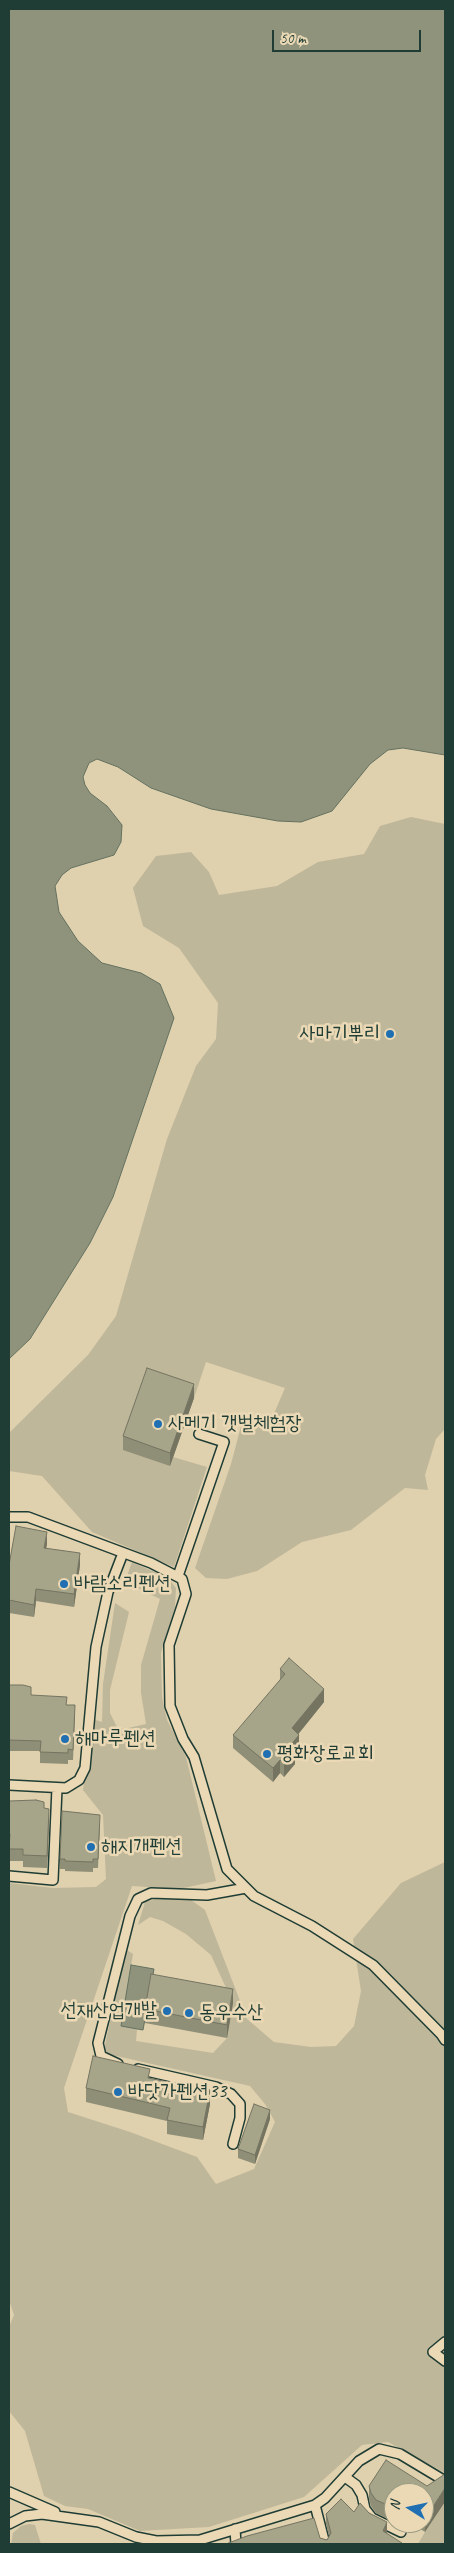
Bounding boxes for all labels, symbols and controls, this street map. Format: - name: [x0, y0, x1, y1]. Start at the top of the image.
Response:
- scale bar: [274, 20, 423, 52]
- text: 50 m: [280, 29, 306, 48]
- place label: 사마기뿌리: [300, 1022, 380, 1046]
- marker: 사마기뿌리: [384, 1028, 396, 1040]
- place label: 사메기 갯벌체험장: [168, 1412, 302, 1436]
- marker: 사메기 갯벌체험장: [152, 1418, 164, 1430]
- place label: 바람소리펜션: [74, 1572, 171, 1596]
- marker: 바람소리펜션: [58, 1578, 70, 1590]
- place label: 해마루펜션: [75, 1727, 155, 1751]
- marker: 해마루펜션: [59, 1733, 71, 1745]
- place label: 평화장로교회: [277, 1742, 374, 1766]
- marker: 평화장로교회: [261, 1748, 273, 1760]
- place label: 해지개펜션: [101, 1835, 181, 1859]
- marker: 해지개펜션: [85, 1841, 97, 1853]
- place label: 선재산업개발: [60, 1999, 157, 2023]
- place label: 동우수산: [199, 2001, 263, 2025]
- marker: 선재산업개발: [161, 2005, 173, 2017]
- marker: 동우수산: [183, 2007, 195, 2019]
- place label: 바닷가펜션33: [128, 2080, 226, 2104]
- marker: 바닷가펜션33: [112, 2086, 124, 2098]
- north arrow: [384, 2483, 434, 2533]
- text: N: [386, 2500, 404, 2511]

